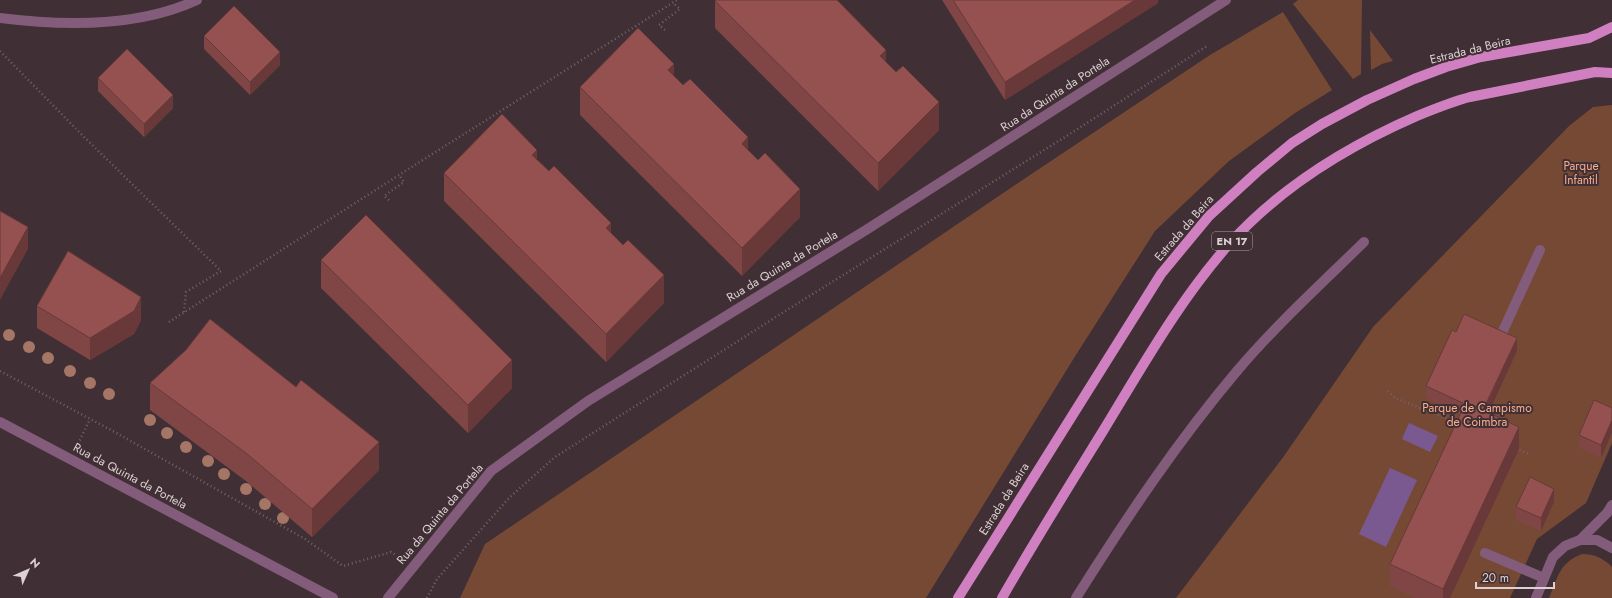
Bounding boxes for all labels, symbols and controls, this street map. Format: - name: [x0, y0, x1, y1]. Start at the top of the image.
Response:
- street label: Estrada da Beira: [1428, 31, 1512, 69]
- street label: Rua da Quinta da Portela: [997, 52, 1113, 136]
- park label: Parque Infantil: [1563, 157, 1599, 189]
- street label: Estrada da Beira: [1150, 191, 1218, 265]
- street label: Rua da Quinta da Portela: [723, 226, 841, 306]
- road number: EN 17: [1212, 232, 1252, 250]
- park label: Parque de Campismo de Coimbra: [1422, 399, 1532, 431]
- street label: Rua da Quinta da Portela: [70, 438, 190, 514]
- street label: Rua da Quinta da Portela: [392, 459, 488, 568]
- street label: Estrada da Beira: [975, 459, 1034, 539]
- north arrow: [8, 550, 48, 590]
- text: N: [26, 554, 44, 572]
- scale bar: [1476, 564, 1554, 590]
- text: 20 m: [1482, 569, 1509, 587]

